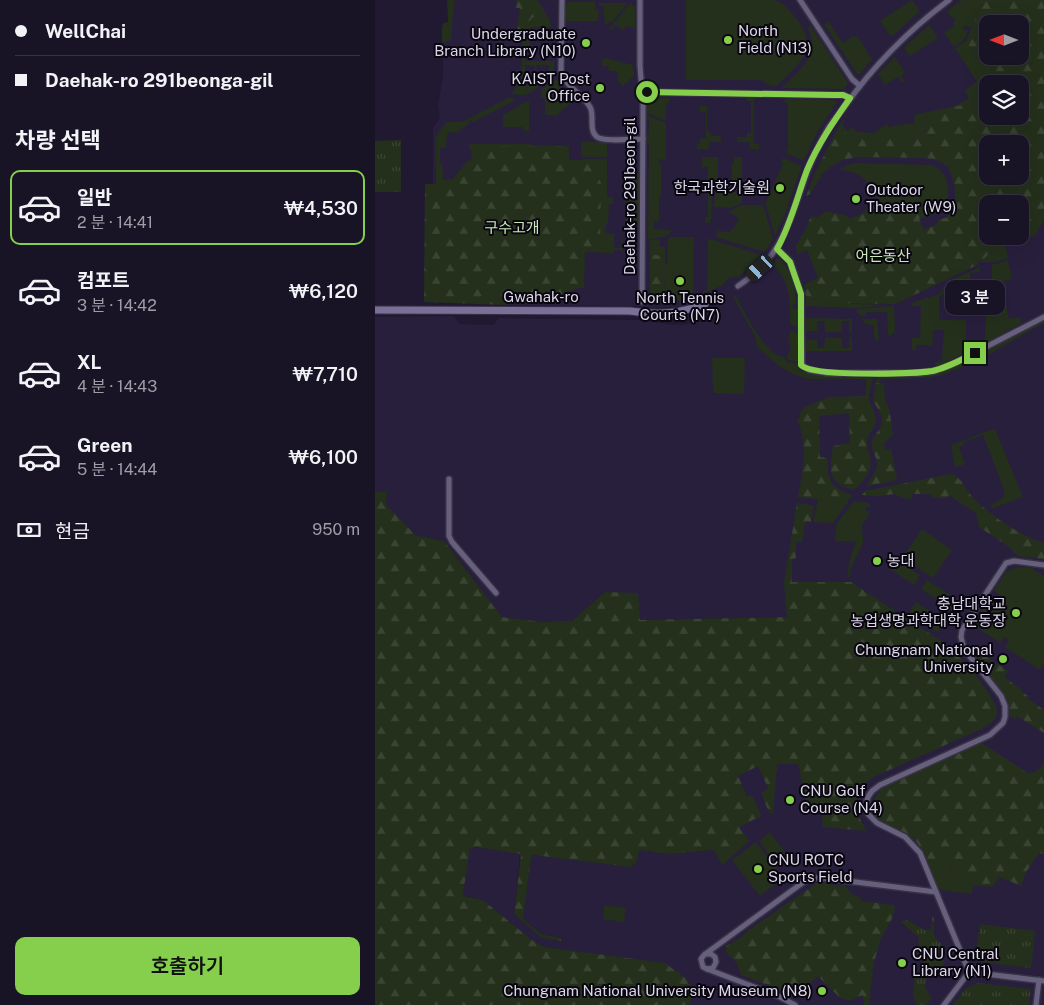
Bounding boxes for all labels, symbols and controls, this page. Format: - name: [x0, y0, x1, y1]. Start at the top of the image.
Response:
- north arrow: [979, 15, 1029, 65]
- map controls: [979, 15, 1029, 245]
- text: WellChai: [45, 20, 126, 42]
- place label: North Field (N13): [738, 22, 812, 56]
- place label: Undergraduate Branch Library (N10): [434, 25, 576, 59]
- marker: North Field (N13): [722, 34, 734, 46]
- marker: Undergraduate Branch Library (N10): [580, 37, 592, 49]
- text: Daehak-ro 291beonga-gil: [45, 69, 274, 91]
- place label: KAIST Post Office: [511, 70, 590, 104]
- button: layers: [979, 75, 1029, 125]
- route start: [636, 81, 658, 103]
- marker: KAIST Post Office: [594, 82, 606, 94]
- street label: Daehak-ro 291beon-gil: [621, 117, 638, 275]
- text: 차량 선택: [15, 127, 101, 153]
- button: +: [979, 135, 1029, 185]
- place label: 한국과학기술원: [673, 179, 770, 196]
- place label: Outdoor Theater (W9): [866, 181, 956, 215]
- marker: 한국과학기술원: [774, 182, 786, 194]
- icon: car: [17, 185, 62, 230]
- text: 일반: [77, 186, 112, 208]
- marker: Outdoor Theater (W9): [850, 193, 862, 205]
- button: −: [979, 195, 1029, 245]
- text: ₩4,530: [284, 197, 358, 219]
- text: 2 분 · 14:41: [77, 213, 153, 232]
- park label: 구수고개: [484, 219, 540, 236]
- park label: 어은동산: [855, 247, 911, 264]
- car: [743, 252, 776, 284]
- icon: car: [17, 268, 62, 313]
- text: 컴포트: [77, 269, 129, 291]
- marker: North Tennis Courts (N7): [674, 275, 686, 287]
- text: ₩6,120: [289, 280, 358, 302]
- callout: 3 분: [945, 280, 1005, 316]
- street label: Gwahak-ro: [503, 288, 579, 305]
- text: 3 분: [961, 288, 989, 307]
- place label: North Tennis Courts (N7): [636, 289, 724, 323]
- text: 3 분 · 14:42: [77, 296, 157, 315]
- route end: [964, 342, 986, 364]
- icon: car: [17, 351, 62, 396]
- text: XL: [77, 351, 102, 373]
- text: ₩7,710: [293, 363, 358, 385]
- text: 4 분 · 14:43: [77, 377, 157, 396]
- icon: car: [17, 434, 62, 479]
- text: Green: [77, 434, 132, 456]
- text: ₩6,100: [289, 446, 358, 468]
- text: 5 분 · 14:44: [77, 460, 157, 479]
- icon: cash: [15, 516, 43, 544]
- text: 현금: [55, 520, 90, 542]
- text: 950 m: [312, 520, 360, 539]
- place label: 농대: [887, 552, 915, 569]
- marker: 농대: [871, 555, 883, 567]
- place label: 충남대학교 농업생명과학대학 운동장: [851, 595, 1006, 629]
- marker: 충남대학교 농업생명과학대학 운동장: [1010, 607, 1022, 619]
- place label: Chungnam National University: [855, 641, 993, 675]
- marker: Chungnam National University: [997, 653, 1009, 665]
- place label: CNU Golf Course (N4): [800, 782, 883, 816]
- marker: CNU Golf Course (N4): [784, 794, 796, 806]
- place label: CNU ROTC Sports Field: [768, 851, 852, 885]
- marker: CNU ROTC Sports Field: [752, 863, 764, 875]
- button: 호출하기: [15, 937, 360, 995]
- place label: CNU Central Library (N1): [912, 945, 999, 979]
- marker: CNU Central Library (N1): [896, 957, 908, 969]
- place label: Chungnam National University Museum (N8): [503, 982, 812, 999]
- marker: Chungnam National University Museum (N8): [816, 985, 828, 997]

